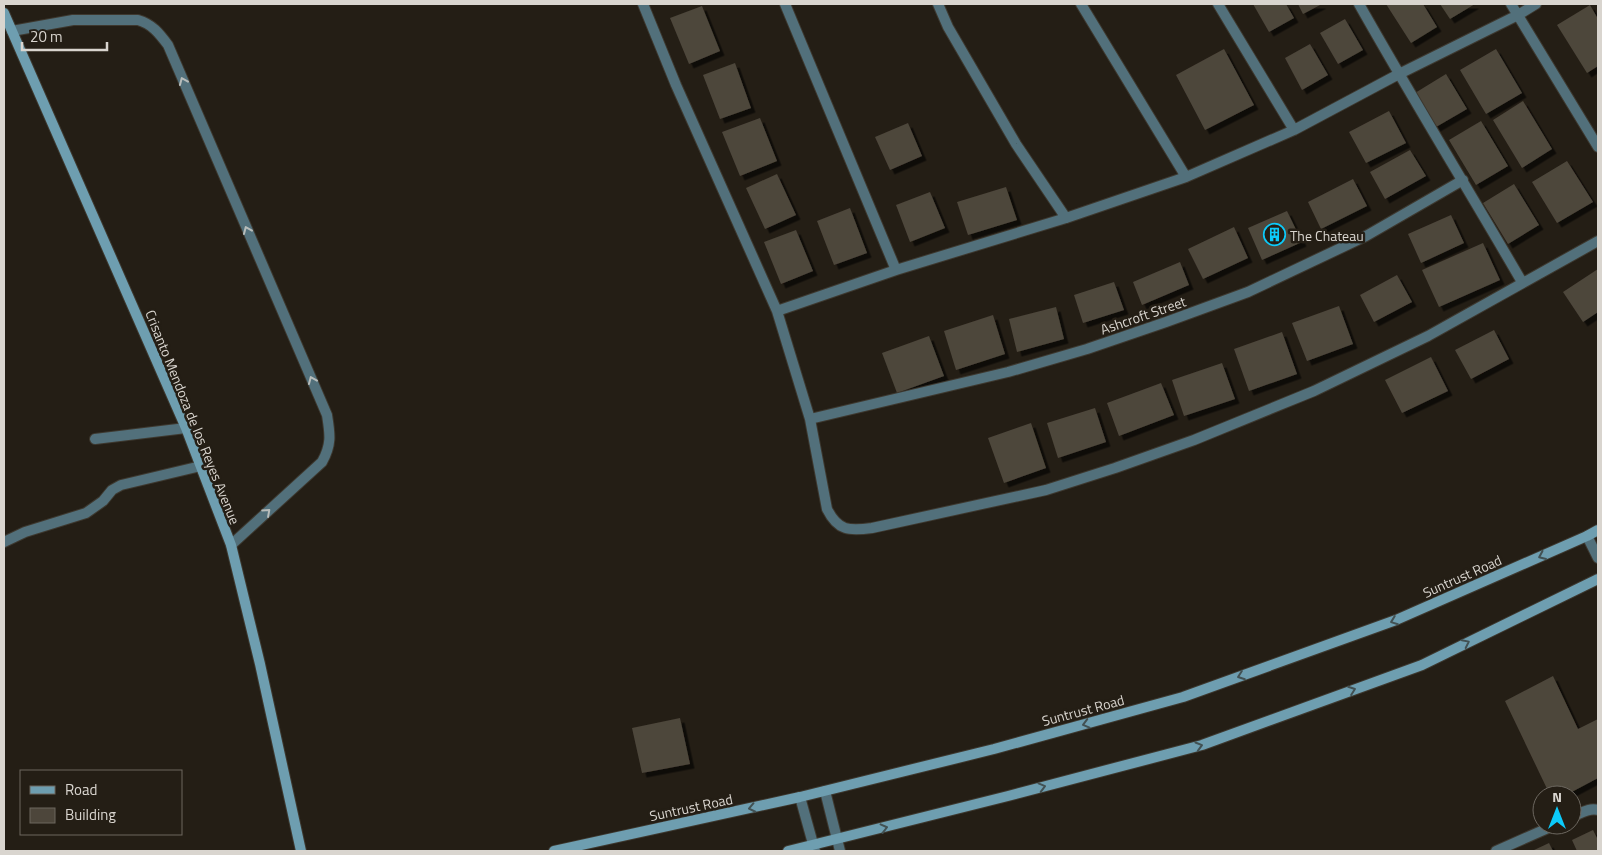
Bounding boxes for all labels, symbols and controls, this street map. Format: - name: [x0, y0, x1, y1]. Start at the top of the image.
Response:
- scale bar: [22, 20, 108, 52]
- text: 20 m: [30, 25, 63, 48]
- one-way arrow: [179, 77, 189, 86]
- building icon: The Chateau: [1262, 223, 1286, 247]
- place label: The Chateau: [1290, 225, 1364, 246]
- one-way arrow: [243, 226, 254, 235]
- street label: Ashcroft Street: [1097, 291, 1189, 339]
- street label: Crisanto Mendoza de los Reyes Avenue: [140, 307, 246, 527]
- one-way arrow: [307, 376, 318, 385]
- one-way arrow: [262, 509, 271, 518]
- street label: Suntrust Road: [1419, 549, 1505, 603]
- one-way arrow: [1538, 549, 1547, 560]
- one-way arrow: [1390, 615, 1398, 625]
- one-way arrow: [1461, 639, 1470, 650]
- one-way arrow: [1237, 670, 1246, 680]
- one-way arrow: [1347, 686, 1355, 696]
- street label: Suntrust Road: [1039, 689, 1127, 731]
- one-way arrow: [1081, 718, 1090, 729]
- one-way arrow: [1194, 741, 1202, 751]
- legend: [20, 770, 182, 835]
- text: Road: [65, 778, 97, 801]
- one-way arrow: [1037, 783, 1045, 793]
- north arrow: [1532, 785, 1582, 835]
- text: N: [1552, 786, 1562, 807]
- street label: Suntrust Road: [647, 788, 735, 826]
- one-way arrow: [748, 802, 757, 813]
- text: Building: [65, 803, 116, 826]
- one-way arrow: [880, 823, 889, 834]

